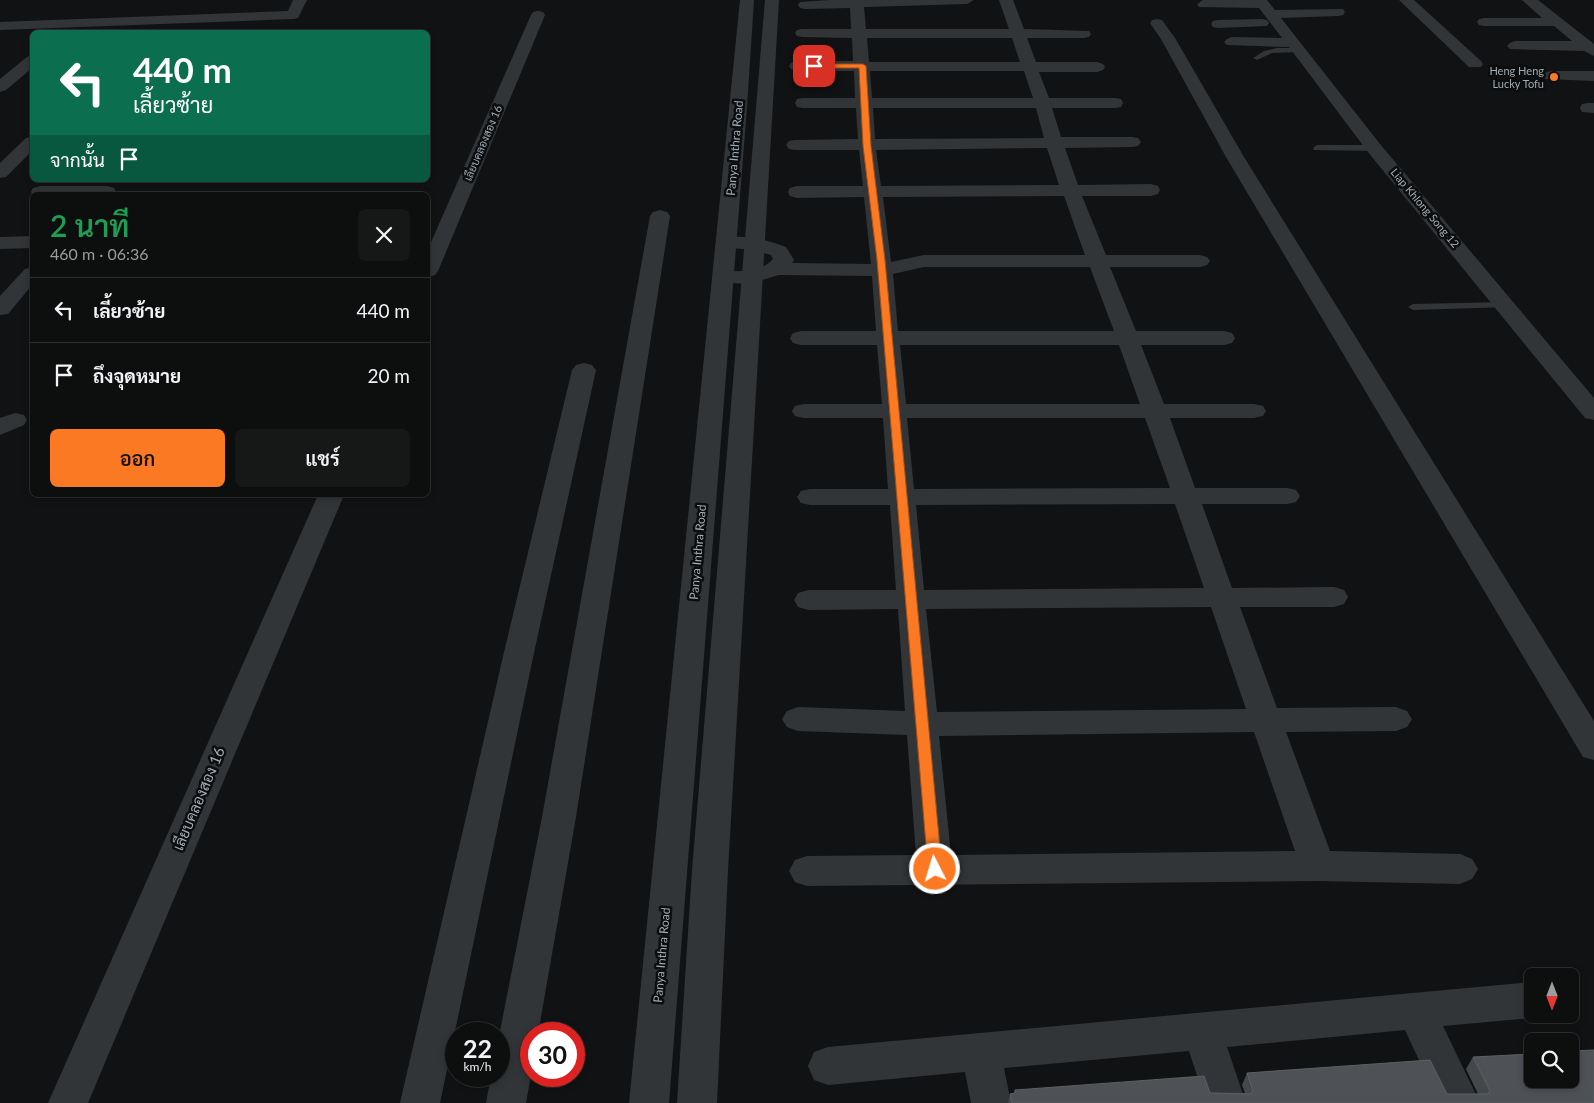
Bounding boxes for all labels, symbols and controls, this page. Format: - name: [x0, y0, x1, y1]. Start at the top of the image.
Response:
- pin: [793, 45, 835, 87]
- text: 440 m: [133, 48, 232, 90]
- icon: left: [50, 50, 115, 115]
- icon: arrive: [800, 52, 828, 80]
- place label: Heng Heng Lucky Tofu: [1489, 64, 1544, 90]
- marker: Heng Heng Lucky Tofu: [1548, 71, 1560, 83]
- text: เลี้ยวซ้าย: [133, 91, 213, 118]
- street label: Panya Inthra Road: [723, 100, 746, 196]
- street label: เลียบคลองสอง 16: [460, 103, 504, 183]
- icon: arrive: [115, 145, 143, 173]
- text: จากนั้น: [50, 148, 105, 171]
- street label: Liap Khlong Song 12: [1388, 165, 1462, 250]
- text: 2 นาที: [50, 207, 129, 243]
- button: close: [358, 209, 410, 261]
- text: 460 m · 06:36: [50, 244, 149, 263]
- icon: left: [50, 296, 78, 324]
- text: เลี้ยวซ้าย: [93, 299, 165, 322]
- text: 440 m: [356, 299, 410, 322]
- icon: arrive: [50, 361, 78, 389]
- text: ถึงจุดหมาย: [93, 364, 181, 387]
- text: 20 m: [367, 364, 410, 387]
- button: ออก: [50, 429, 225, 487]
- button: แชร์: [235, 429, 410, 487]
- street label: Panya Inthra Road: [686, 504, 709, 600]
- street label: เลียบคลองสอง 16: [168, 744, 228, 853]
- position arrow: [908, 842, 960, 894]
- street label: Panya Inthra Road: [650, 907, 673, 1003]
- north arrow: [1524, 968, 1579, 1022]
- map controls: [1524, 968, 1579, 1088]
- speed limit sign: 30: [520, 1022, 585, 1087]
- text: 22: [463, 1033, 492, 1063]
- button: search: [1524, 1033, 1579, 1088]
- text: km/h: [463, 1059, 492, 1074]

